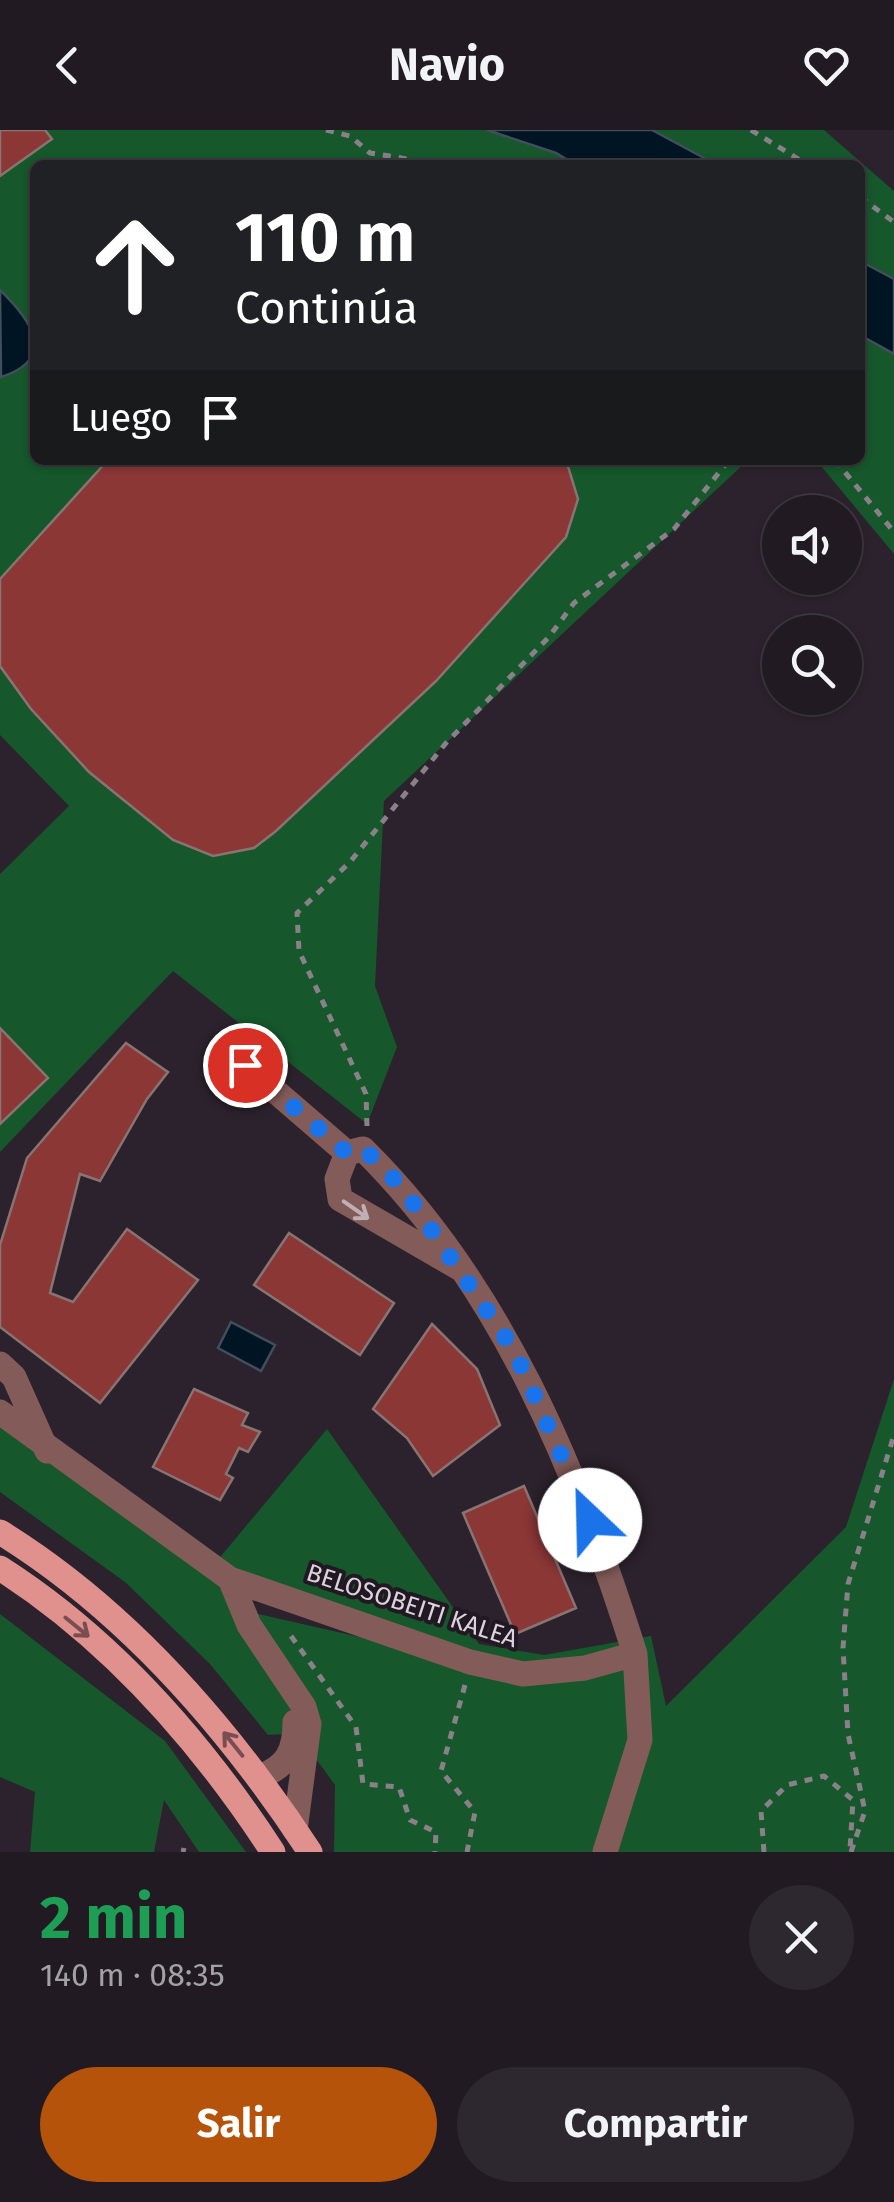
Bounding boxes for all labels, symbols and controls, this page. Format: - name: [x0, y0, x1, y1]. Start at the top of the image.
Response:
- icon: back: [40, 38, 95, 93]
- text: Navio: [389, 38, 505, 92]
- icon: heart: [799, 38, 854, 93]
- text: 110 m: [235, 196, 415, 280]
- icon: ahead: [70, 200, 200, 330]
- text: Continúa: [235, 281, 418, 335]
- icon: arrive: [193, 390, 248, 445]
- text: Luego: [70, 395, 173, 441]
- map controls: [762, 495, 862, 715]
- button: sound: [762, 495, 862, 595]
- button: search: [762, 615, 862, 715]
- pin: [203, 1023, 288, 1108]
- icon: arrive: [218, 1038, 273, 1093]
- one-way arrow: [341, 1199, 369, 1220]
- position arrow: [538, 1468, 642, 1572]
- street label: BELOSOBEITI KALEA: [303, 1558, 522, 1654]
- one-way arrow: [63, 1617, 90, 1638]
- one-way arrow: [222, 1732, 244, 1758]
- text: 2 min: [40, 1882, 187, 1954]
- button: close: [749, 1885, 854, 1990]
- text: 140 m · 08:35: [40, 1956, 225, 1994]
- button: Salir: [40, 2067, 437, 2182]
- button: Compartir: [457, 2067, 854, 2182]

